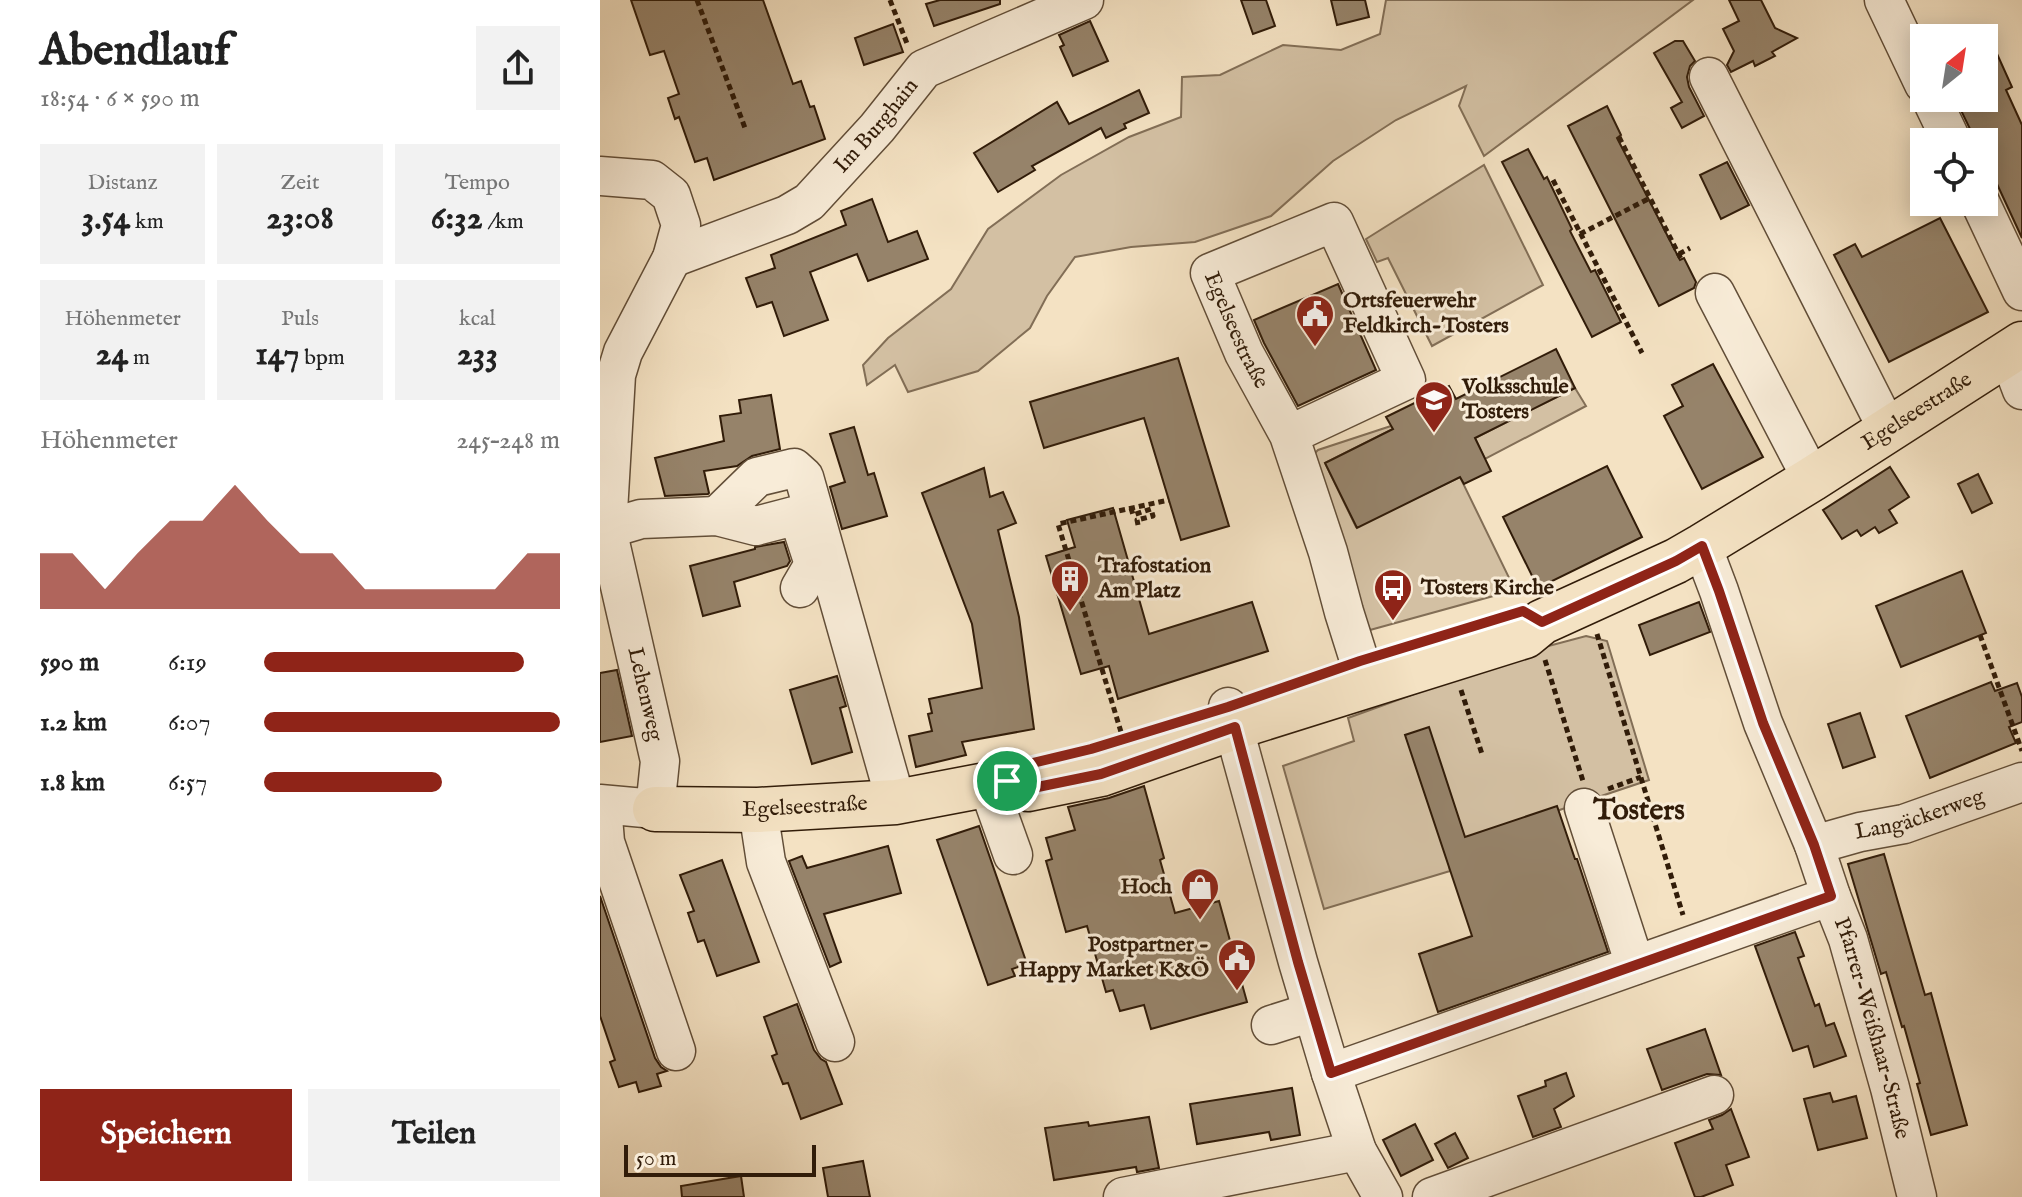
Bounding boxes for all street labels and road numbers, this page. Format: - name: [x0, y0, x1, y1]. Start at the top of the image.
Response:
- street label: Im Burghain: [828, 73, 925, 179]
- street label: Egelseestraße: [1197, 268, 1275, 394]
- street label: Egelseestraße: [1857, 366, 1977, 457]
- street label: Lehenweg: [620, 645, 669, 745]
- street label: Langäckerweg: [1853, 782, 1989, 847]
- street label: Egelseestraße: [742, 790, 868, 824]
- street label: Pfarrer-Weißhaar-Straße: [1827, 913, 1916, 1142]

